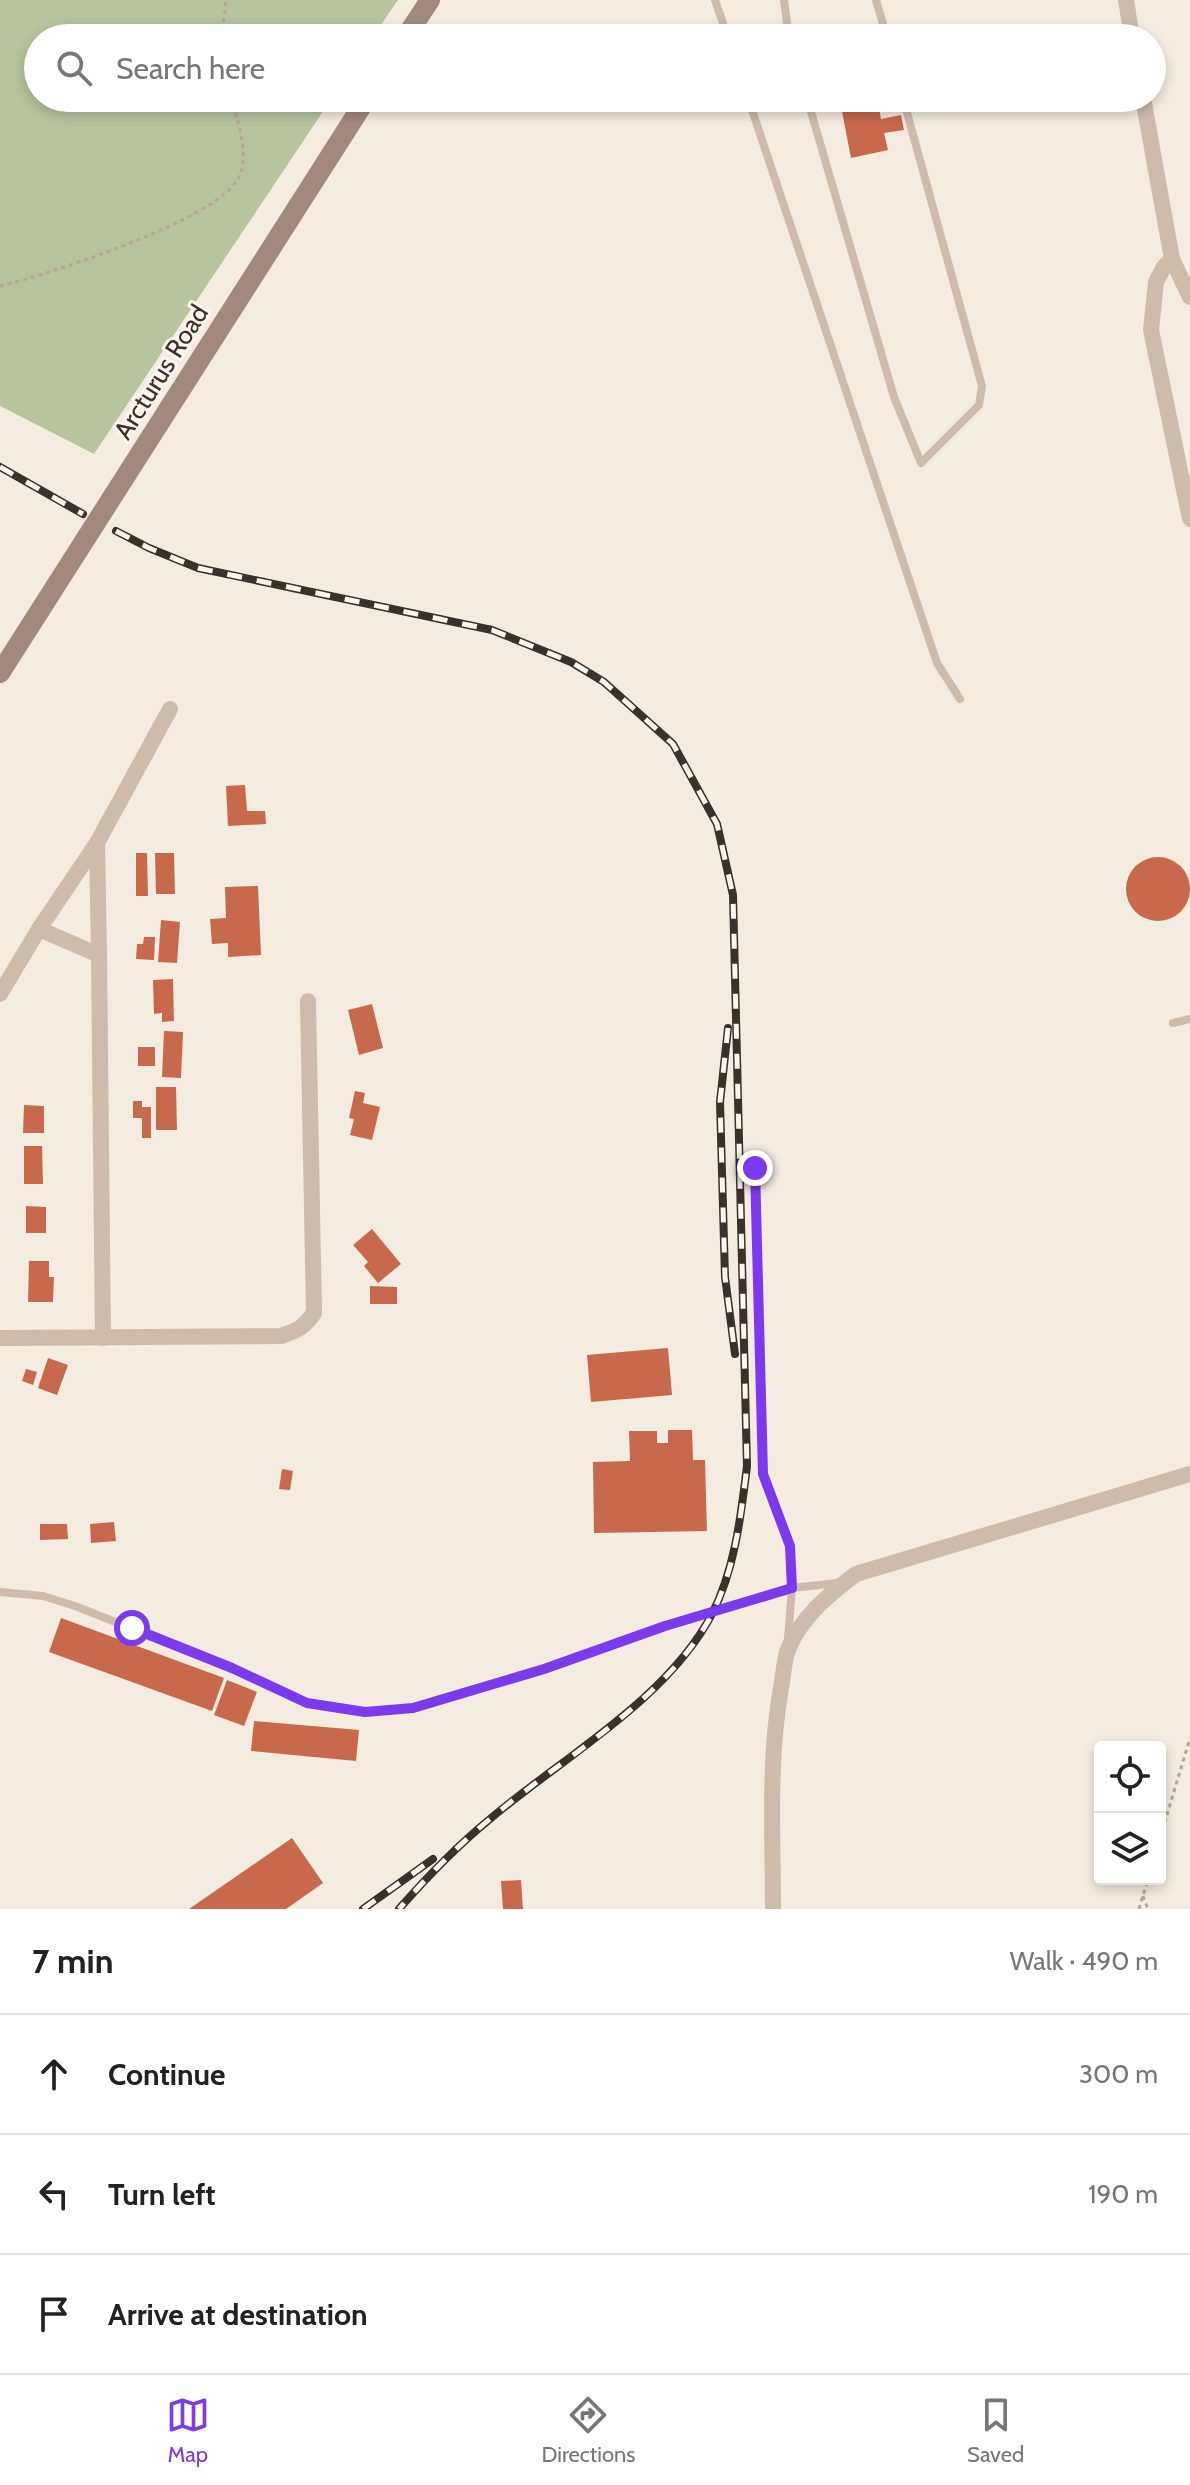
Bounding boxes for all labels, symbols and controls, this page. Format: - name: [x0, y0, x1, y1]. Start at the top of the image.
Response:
- search box: [24, 24, 1166, 112]
- icon: search: [52, 46, 96, 90]
- text: Search here: [116, 50, 265, 87]
- street label: Arcturus Road: [107, 299, 215, 445]
- route end: [737, 1150, 773, 1186]
- route start: [114, 1610, 150, 1646]
- map controls: [1094, 1741, 1166, 1885]
- button: locate: [1094, 1741, 1166, 1813]
- button: layers: [1094, 1813, 1166, 1885]
- text: 7 min: [32, 1940, 113, 1982]
- text: Walk · 490 m: [1010, 1945, 1158, 1977]
- icon: ahead: [32, 2052, 76, 2096]
- text: Continue: [108, 2056, 225, 2093]
- text: 300 m: [1079, 2058, 1158, 2090]
- icon: left: [32, 2172, 76, 2216]
- text: Turn left: [108, 2176, 216, 2213]
- text: 190 m: [1088, 2178, 1158, 2210]
- icon: arrive: [32, 2292, 76, 2336]
- text: Arrive at destination: [108, 2296, 368, 2333]
- tab: Map: [166, 2393, 210, 2468]
- tab: Directions: [541, 2393, 635, 2468]
- tab: Saved: [967, 2393, 1024, 2468]

